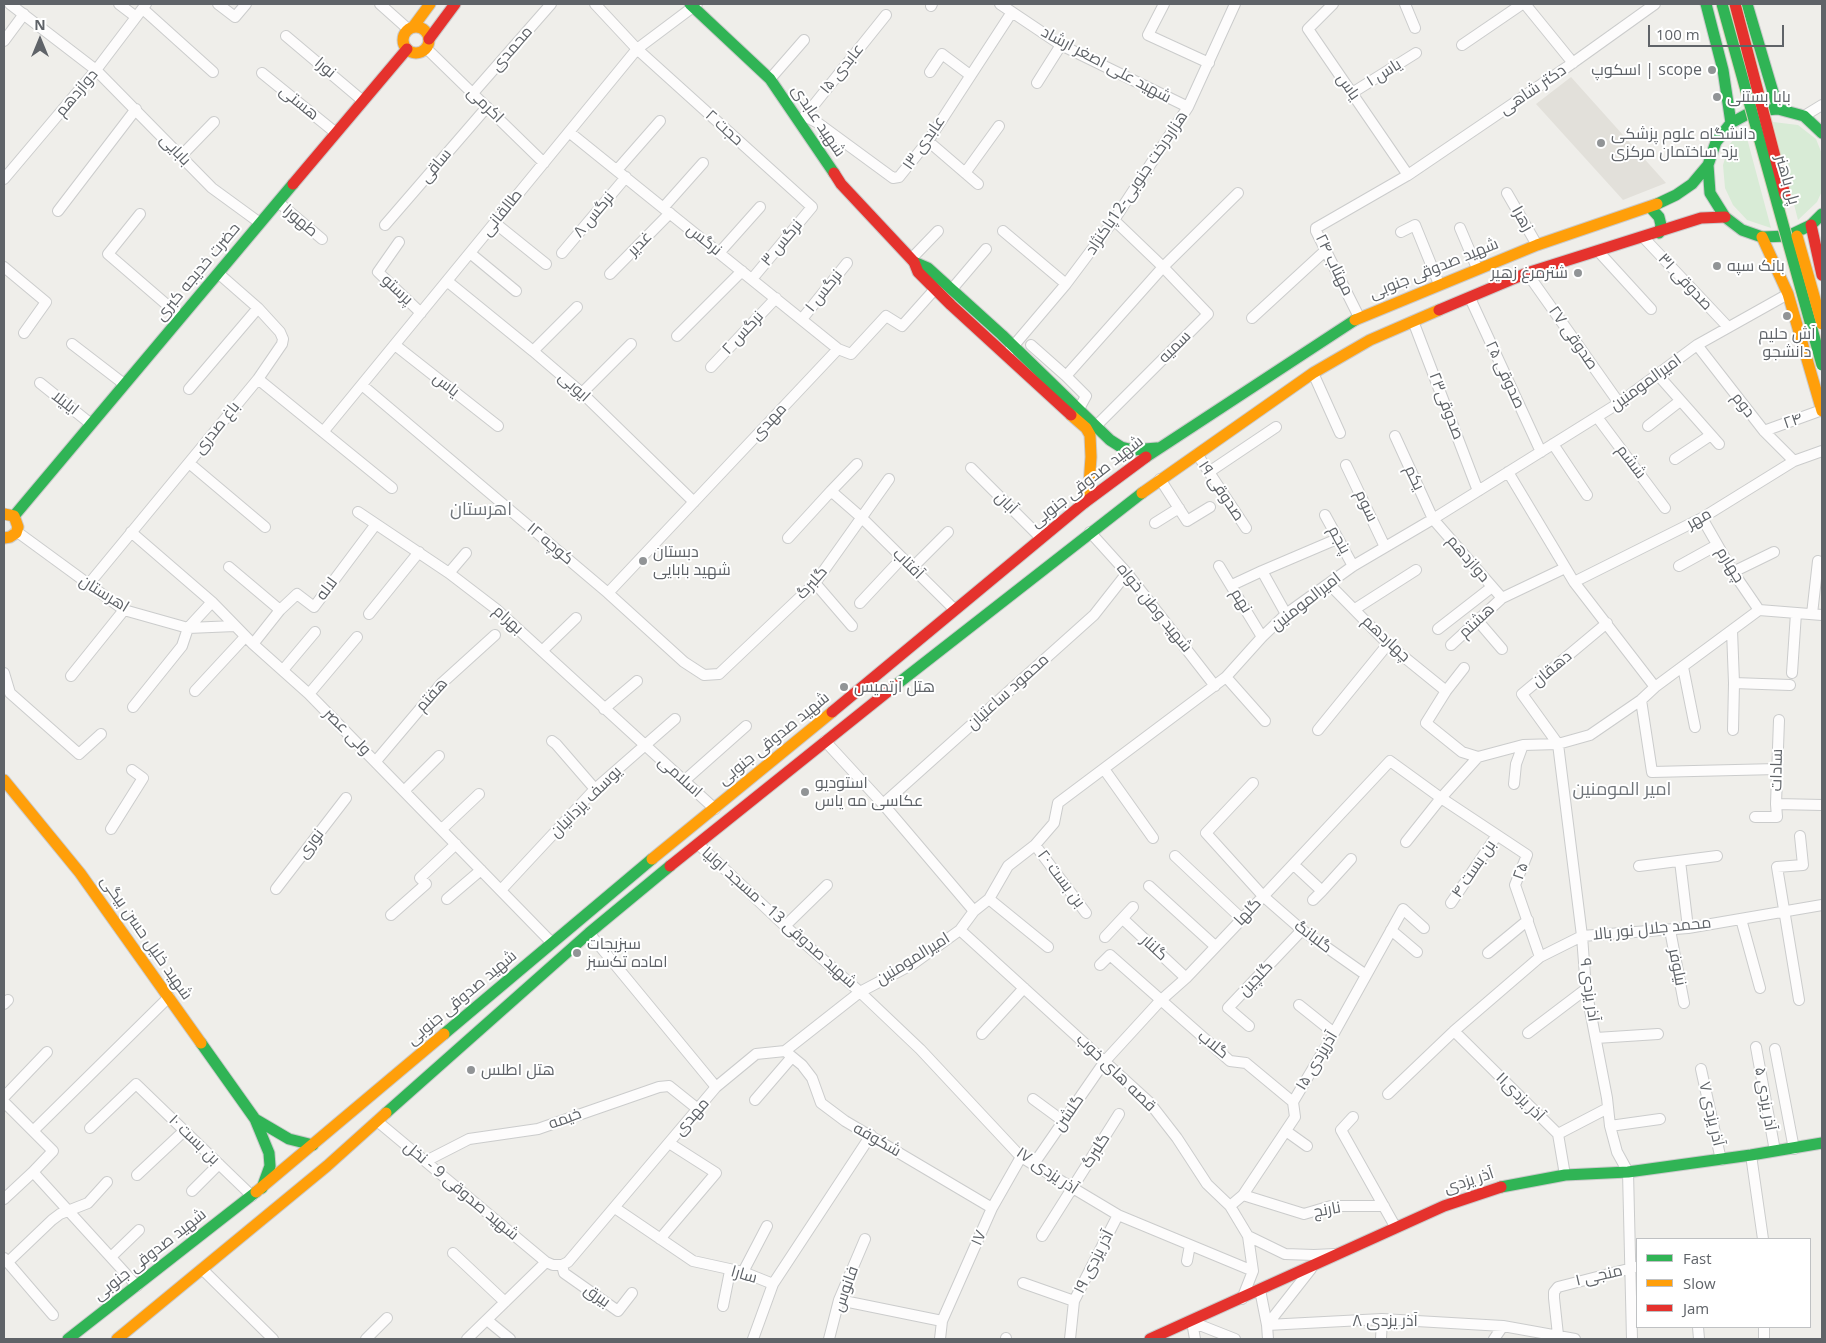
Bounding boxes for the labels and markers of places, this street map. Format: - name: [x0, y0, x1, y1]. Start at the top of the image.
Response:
- place label: اسکوپ | scope: [1591, 60, 1702, 80]
- marker: اسکوپ | scope: [1706, 64, 1718, 76]
- place label: بابا بستنی: [1727, 87, 1791, 107]
- marker: بابا بستنی: [1711, 91, 1723, 103]
- place label: دانشگاه علوم پزشکی یزد ساختمان مرکزی: [1611, 124, 1755, 162]
- marker: دانشگاه علوم پزشکی یزد ساختمان مرکزی: [1595, 137, 1607, 149]
- place label: بانک سپه: [1727, 256, 1785, 276]
- marker: بانک سپه: [1711, 260, 1723, 272]
- place label: شترمرغ زهیر: [1491, 263, 1568, 283]
- marker: شترمرغ زهیر: [1572, 267, 1584, 279]
- marker: آش حلیم دانشجو: [1781, 310, 1793, 322]
- place label: آش حلیم دانشجو: [1759, 324, 1815, 362]
- place label: دبستان شهید بابایی: [653, 542, 731, 580]
- marker: دبستان شهید بابایی: [637, 555, 649, 567]
- place label: هتل آرتمیس: [854, 677, 935, 697]
- marker: هتل آرتمیس: [838, 681, 850, 693]
- place label: استودیو عکاسی مه یاس: [815, 773, 923, 811]
- marker: استودیو عکاسی مه یاس: [799, 786, 811, 798]
- place label: سبزیجات اماده تک‌سبز: [587, 934, 668, 972]
- marker: سبزیجات اماده تک‌سبز: [571, 947, 583, 959]
- place label: هتل اطلس: [481, 1060, 555, 1080]
- marker: هتل اطلس: [465, 1064, 477, 1076]

